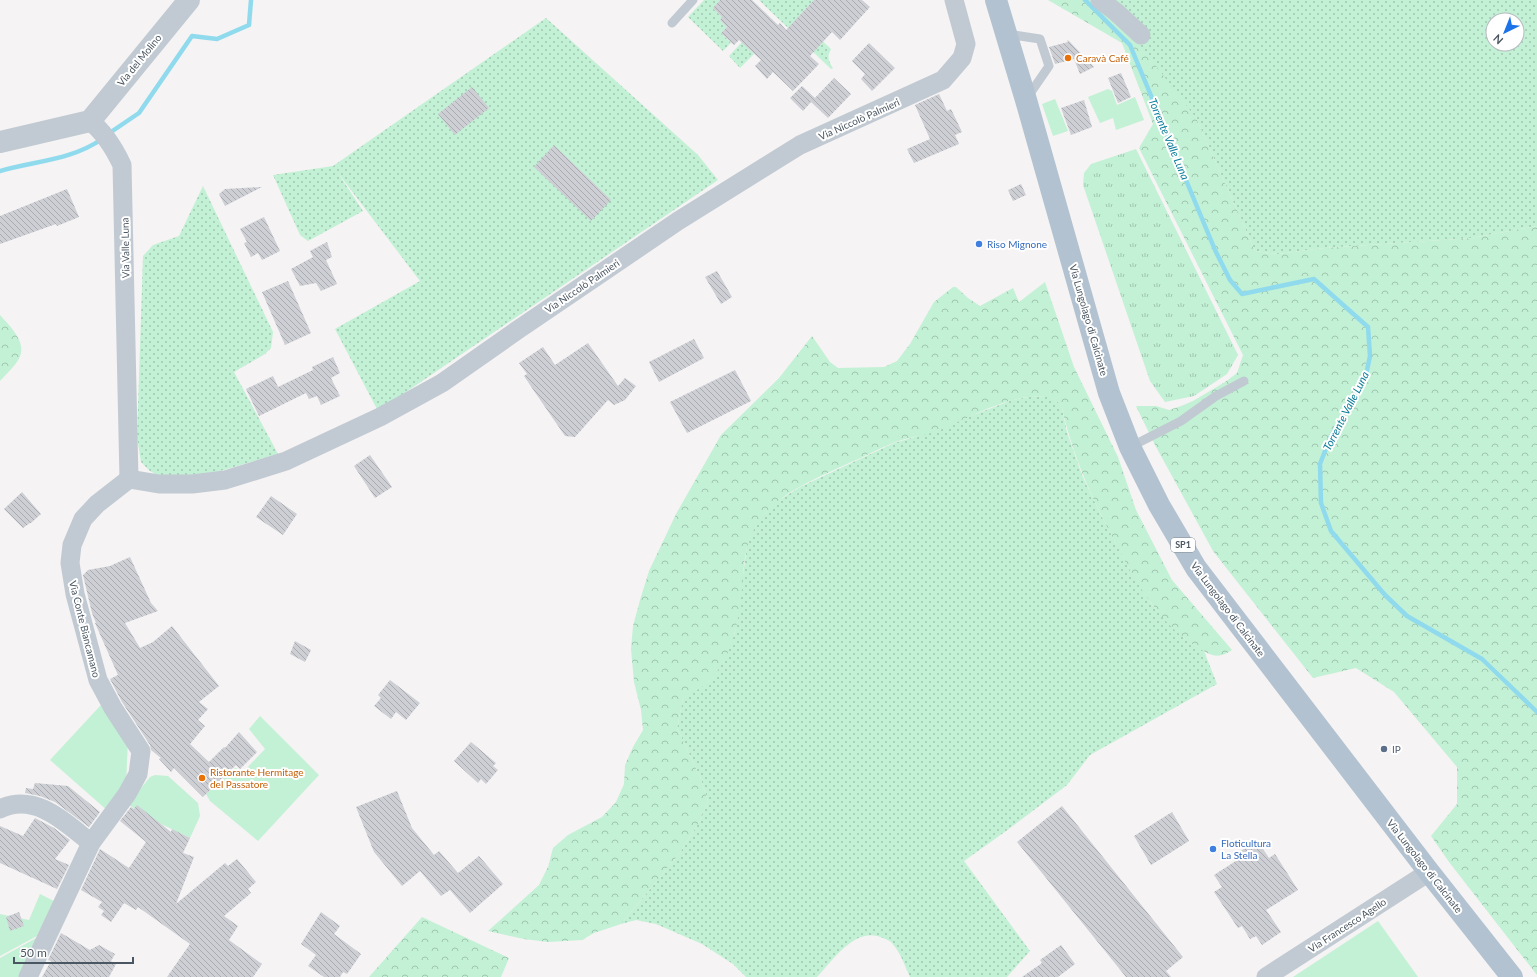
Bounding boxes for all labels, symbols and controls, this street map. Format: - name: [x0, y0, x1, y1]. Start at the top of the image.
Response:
- north arrow: [1485, 12, 1525, 52]
- street label: Via del Molino: [114, 31, 164, 88]
- text: N: [1490, 32, 1505, 47]
- place label: Caravà Café: [1076, 52, 1129, 64]
- marker: Caravà Café: [1063, 53, 1073, 63]
- street label: Via Niccolò Palmieri: [817, 96, 901, 142]
- water label: Torrente Valle Luna: [1146, 96, 1193, 182]
- street label: Via Valle Luna: [118, 217, 132, 279]
- place label: Riso Mignone: [987, 238, 1047, 250]
- marker: Riso Mignone: [974, 239, 984, 249]
- street label: Via Niccolò Palmieri: [542, 257, 622, 315]
- street label: Via Lungolago di Calcinate: [1067, 263, 1111, 377]
- water label: Torrente Valle Luna: [1320, 369, 1371, 452]
- road number: SP1: [1171, 538, 1195, 552]
- street label: Via Lungolago di Calcinate: [1189, 559, 1267, 659]
- street label: Via Conte Biancamano: [67, 579, 103, 679]
- place label: IP: [1392, 743, 1401, 755]
- marker: IP: [1379, 744, 1389, 754]
- place label: Ristorante Hermitage del Passatore: [210, 766, 304, 790]
- marker: Ristorante Hermitage del Passatore: [197, 773, 207, 783]
- street label: Via Lungolago di Calcinate: [1385, 817, 1465, 915]
- place label: Floticultura La Stella: [1221, 837, 1271, 861]
- marker: Floticultura La Stella: [1208, 844, 1218, 854]
- street label: Via Francesco Agello: [1306, 895, 1388, 955]
- scale bar: [14, 939, 133, 965]
- text: 50 m: [20, 945, 47, 960]

